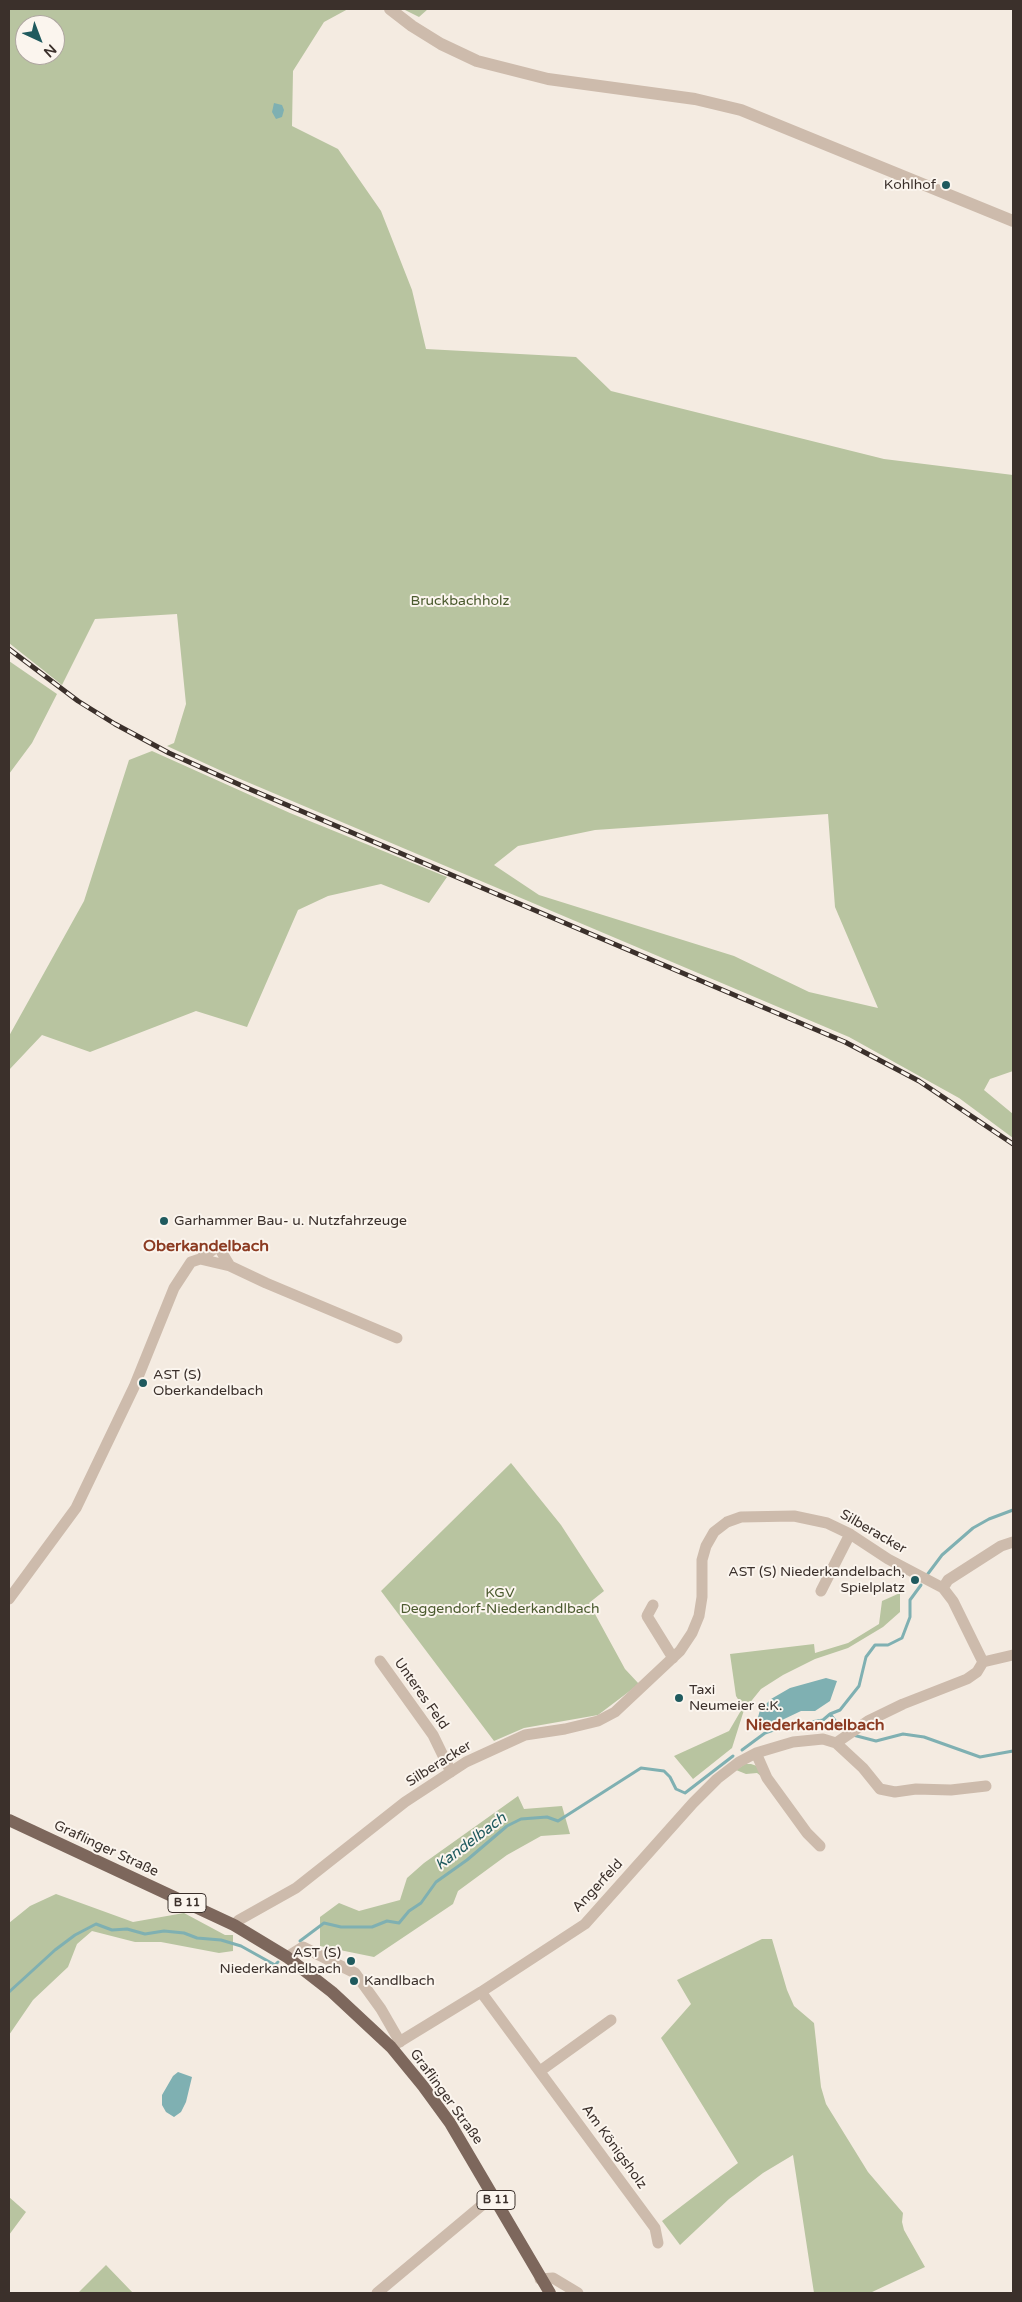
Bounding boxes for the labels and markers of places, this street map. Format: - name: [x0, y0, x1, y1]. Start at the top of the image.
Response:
- place label: Kohlhof: [884, 177, 936, 193]
- marker: Kohlhof: [940, 179, 952, 191]
- place label: Garhammer Bau- u. Nutzfahrzeuge: [174, 1213, 407, 1229]
- marker: Garhammer Bau- u. Nutzfahrzeuge: [158, 1215, 170, 1227]
- place label: AST (S) Oberkandelbach: [153, 1367, 263, 1400]
- marker: AST (S) Oberkandelbach: [137, 1377, 149, 1389]
- place label: AST (S) Niederkandelbach, Spielplatz: [728, 1564, 905, 1596]
- marker: AST (S) Niederkandelbach, Spielplatz: [909, 1574, 921, 1586]
- place label: Taxi Neumeier e.K.: [689, 1682, 782, 1714]
- marker: Taxi Neumeier e.K.: [673, 1692, 685, 1704]
- place label: AST (S) Niederkandelbach: [220, 1945, 341, 1978]
- marker: AST (S) Niederkandelbach: [345, 1955, 357, 1967]
- place label: Kandlbach: [364, 1973, 435, 1989]
- marker: Kandlbach: [348, 1975, 360, 1987]

